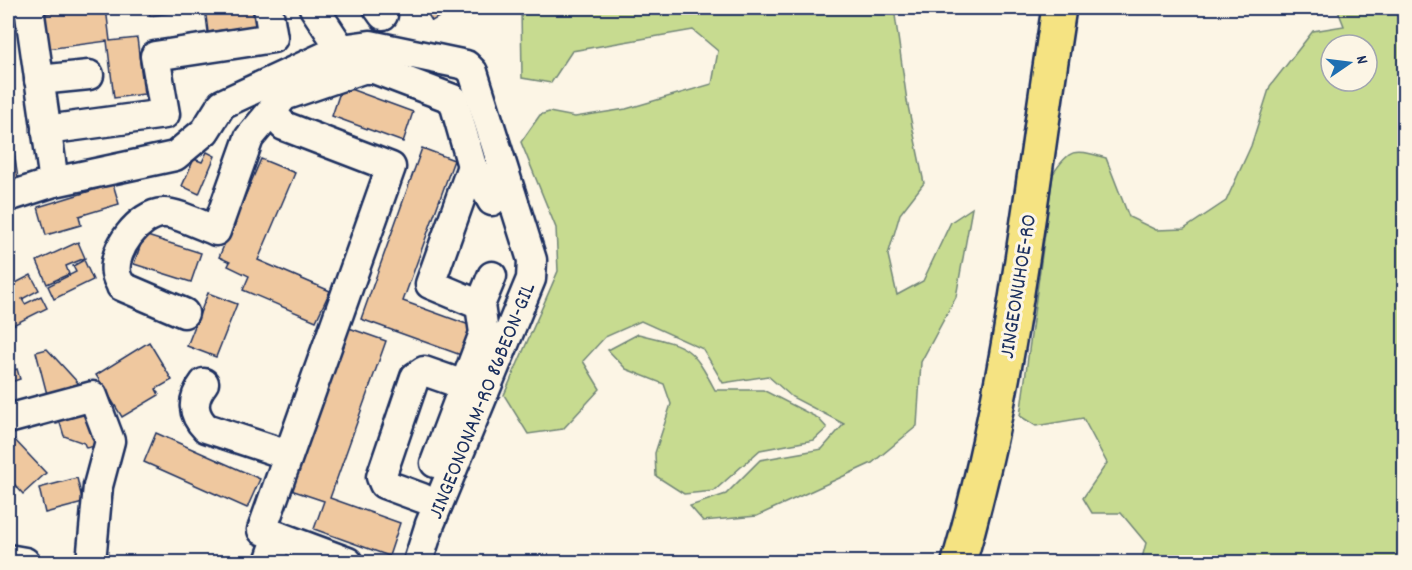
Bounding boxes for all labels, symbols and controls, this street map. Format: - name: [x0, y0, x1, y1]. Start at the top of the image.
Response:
- north arrow: [1319, 33, 1379, 93]
- text: N: [1349, 53, 1373, 67]
- street label: JINGEONUHOE-RO: [993, 212, 1046, 361]
- street label: JINGEONONAM-RO 86BEON-GIL: [422, 278, 545, 524]

